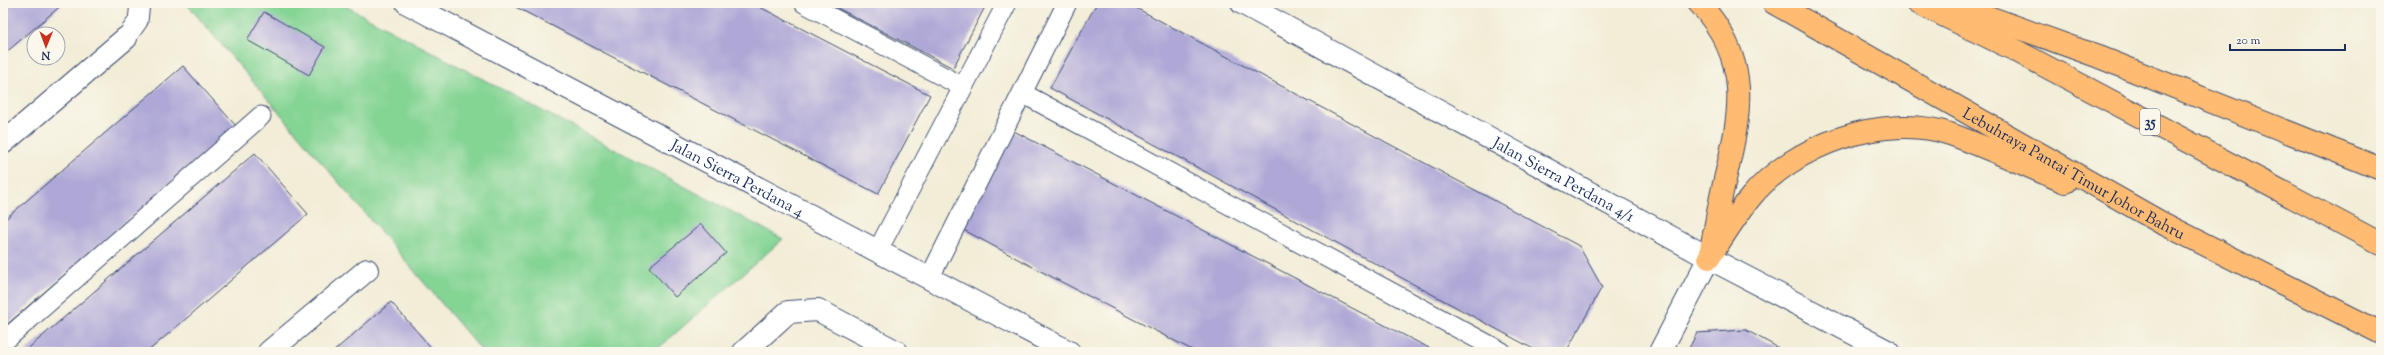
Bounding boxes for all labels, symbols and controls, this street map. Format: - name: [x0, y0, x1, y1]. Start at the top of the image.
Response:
- north arrow: [26, 26, 66, 66]
- scale bar: [2230, 26, 2345, 52]
- text: 20 m: [2236, 32, 2261, 50]
- text: N: [41, 47, 51, 63]
- street label: Lebuhraya Pantai Timur Johor Bahru: [1958, 103, 2188, 247]
- road number: 35: [2140, 109, 2160, 135]
- street label: Jalan Sierra Perdana 4/1: [1487, 132, 1639, 229]
- street label: Jalan Sierra Perdana 4: [665, 135, 807, 224]

